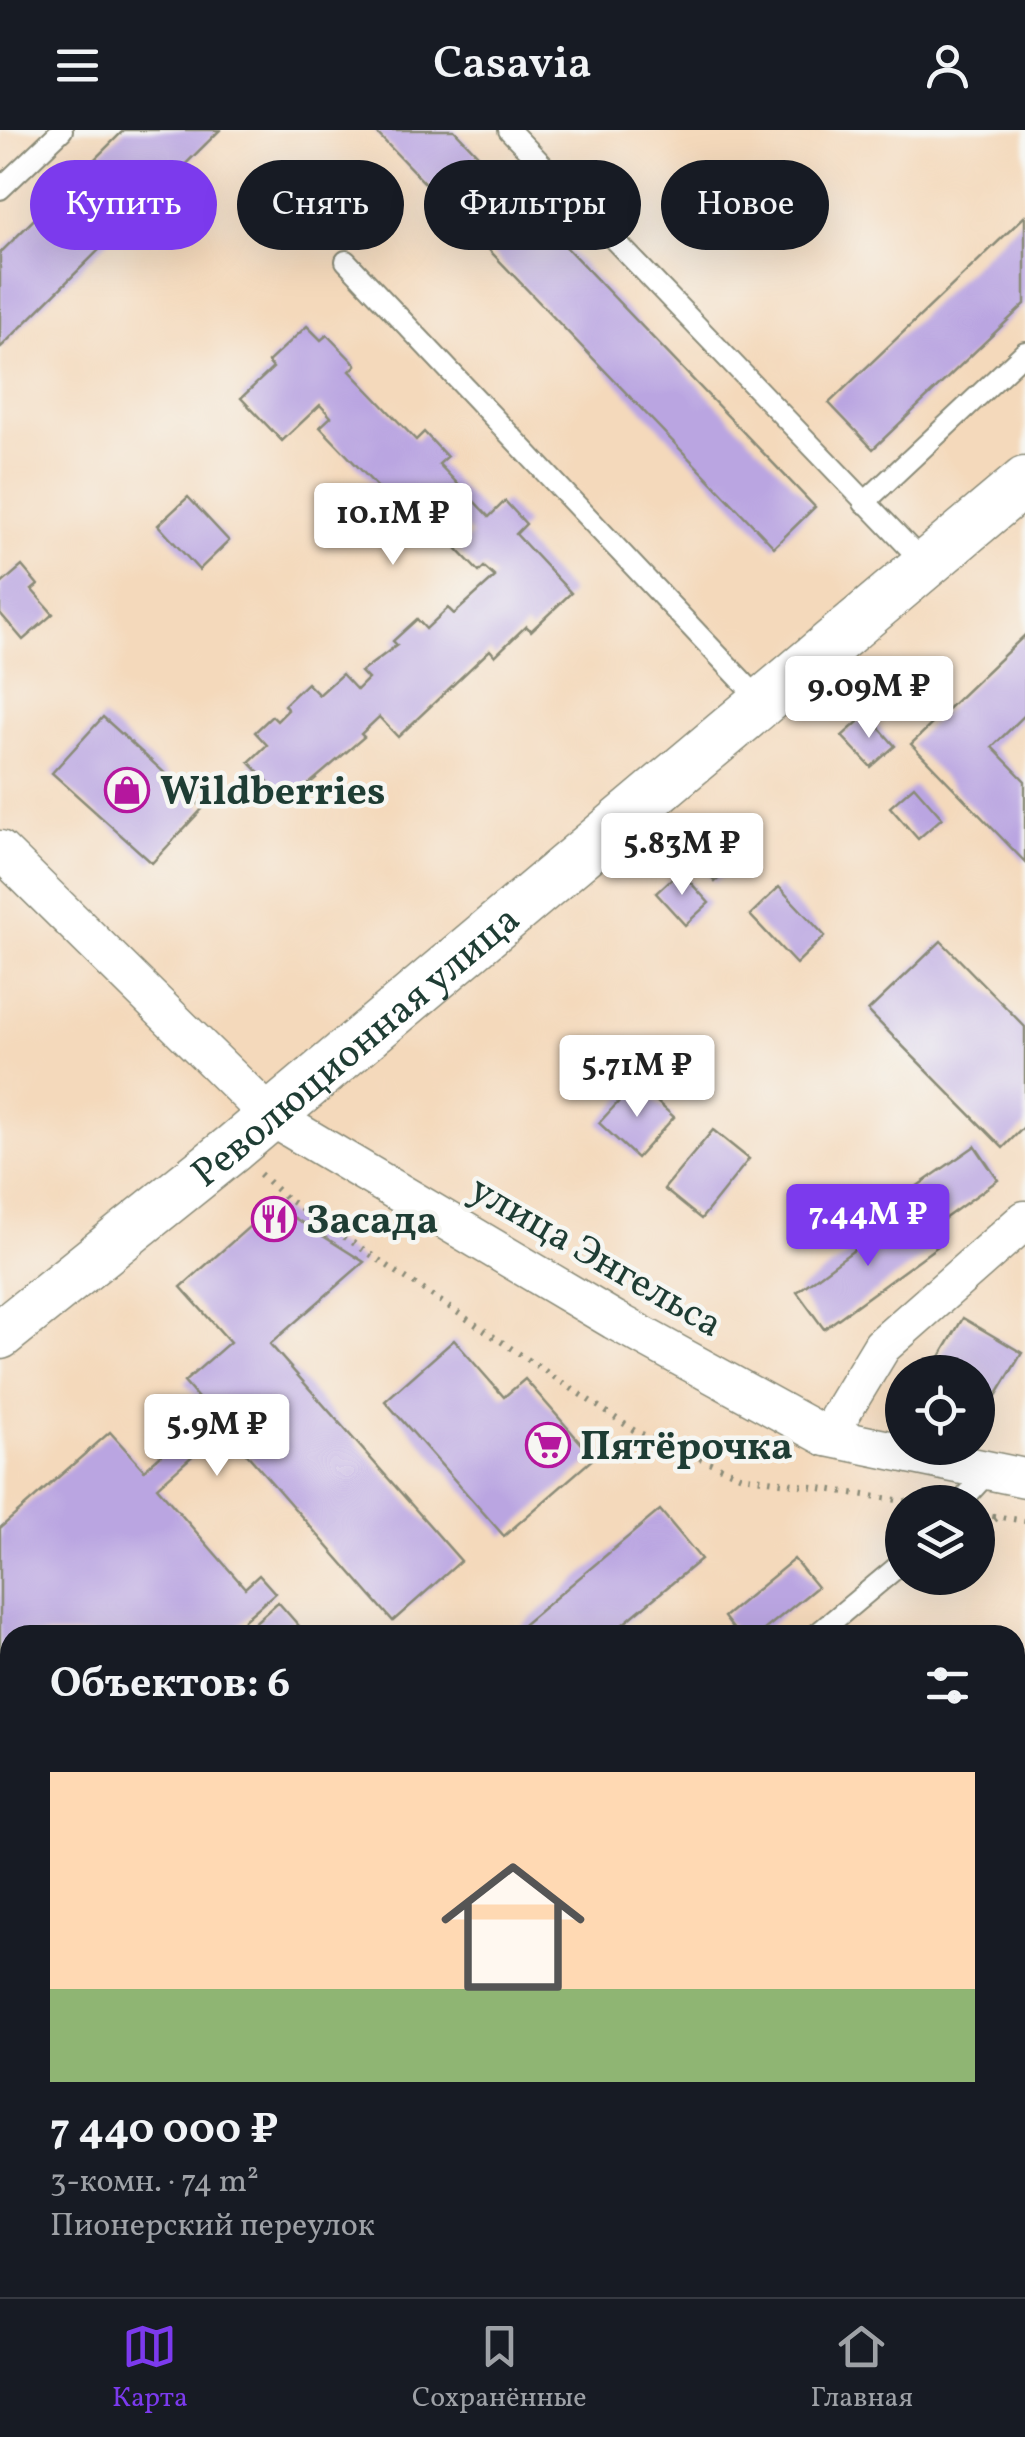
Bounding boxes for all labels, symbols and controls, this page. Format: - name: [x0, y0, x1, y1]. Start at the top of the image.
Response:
- text: Casavia: [433, 34, 592, 97]
- icon: menu: [50, 38, 105, 93]
- icon: person: [920, 38, 975, 93]
- chip: Купить: [30, 160, 217, 250]
- chip: Снять: [237, 160, 404, 250]
- chip: Фильтры: [424, 160, 641, 250]
- chip: Новое: [661, 160, 829, 250]
- pin: 10.1M ₽: [301, 483, 485, 568]
- text: 10.1M ₽: [336, 493, 450, 537]
- pin: 9.09M ₽: [777, 656, 961, 741]
- text: 9.09M ₽: [807, 666, 931, 710]
- place label: Wildberries: [160, 766, 386, 822]
- shop icon: Wildberries: [104, 767, 150, 813]
- pin: 5.83M ₽: [590, 813, 774, 898]
- text: 5.83M ₽: [623, 823, 741, 867]
- street label: Революционная улица: [181, 894, 533, 1203]
- pin: 5.71M ₽: [545, 1035, 729, 1120]
- text: 5.71M ₽: [582, 1045, 692, 1089]
- street label: улица Энгельса: [458, 1163, 732, 1354]
- pin: 7.44M ₽: [776, 1184, 960, 1269]
- text: 7.44M ₽: [808, 1194, 928, 1238]
- place label: Засада: [306, 1195, 438, 1251]
- restaurant icon: Засада: [251, 1196, 297, 1242]
- map controls: [885, 1355, 995, 1595]
- button: locate: [885, 1355, 995, 1465]
- pin: 5.9M ₽: [136, 1394, 298, 1479]
- text: 5.9M ₽: [166, 1404, 268, 1448]
- place label: Пятёрочка: [580, 1421, 793, 1477]
- supermarket icon: Пятёрочка: [525, 1422, 571, 1468]
- button: layers: [885, 1485, 995, 1595]
- text: Объектов: 6: [50, 1656, 290, 1715]
- icon: filters: [920, 1658, 975, 1713]
- icon: home: [423, 1837, 603, 2017]
- text: 7 440 000 ₽: [50, 2102, 278, 2161]
- text: 3-комн. · 74 m²: [50, 2161, 259, 2205]
- text: Пионерский переулок: [50, 2205, 375, 2249]
- tab: Карта: [112, 2319, 188, 2418]
- tab: Сохранённые: [412, 2319, 587, 2418]
- tab: Главная: [811, 2319, 913, 2418]

